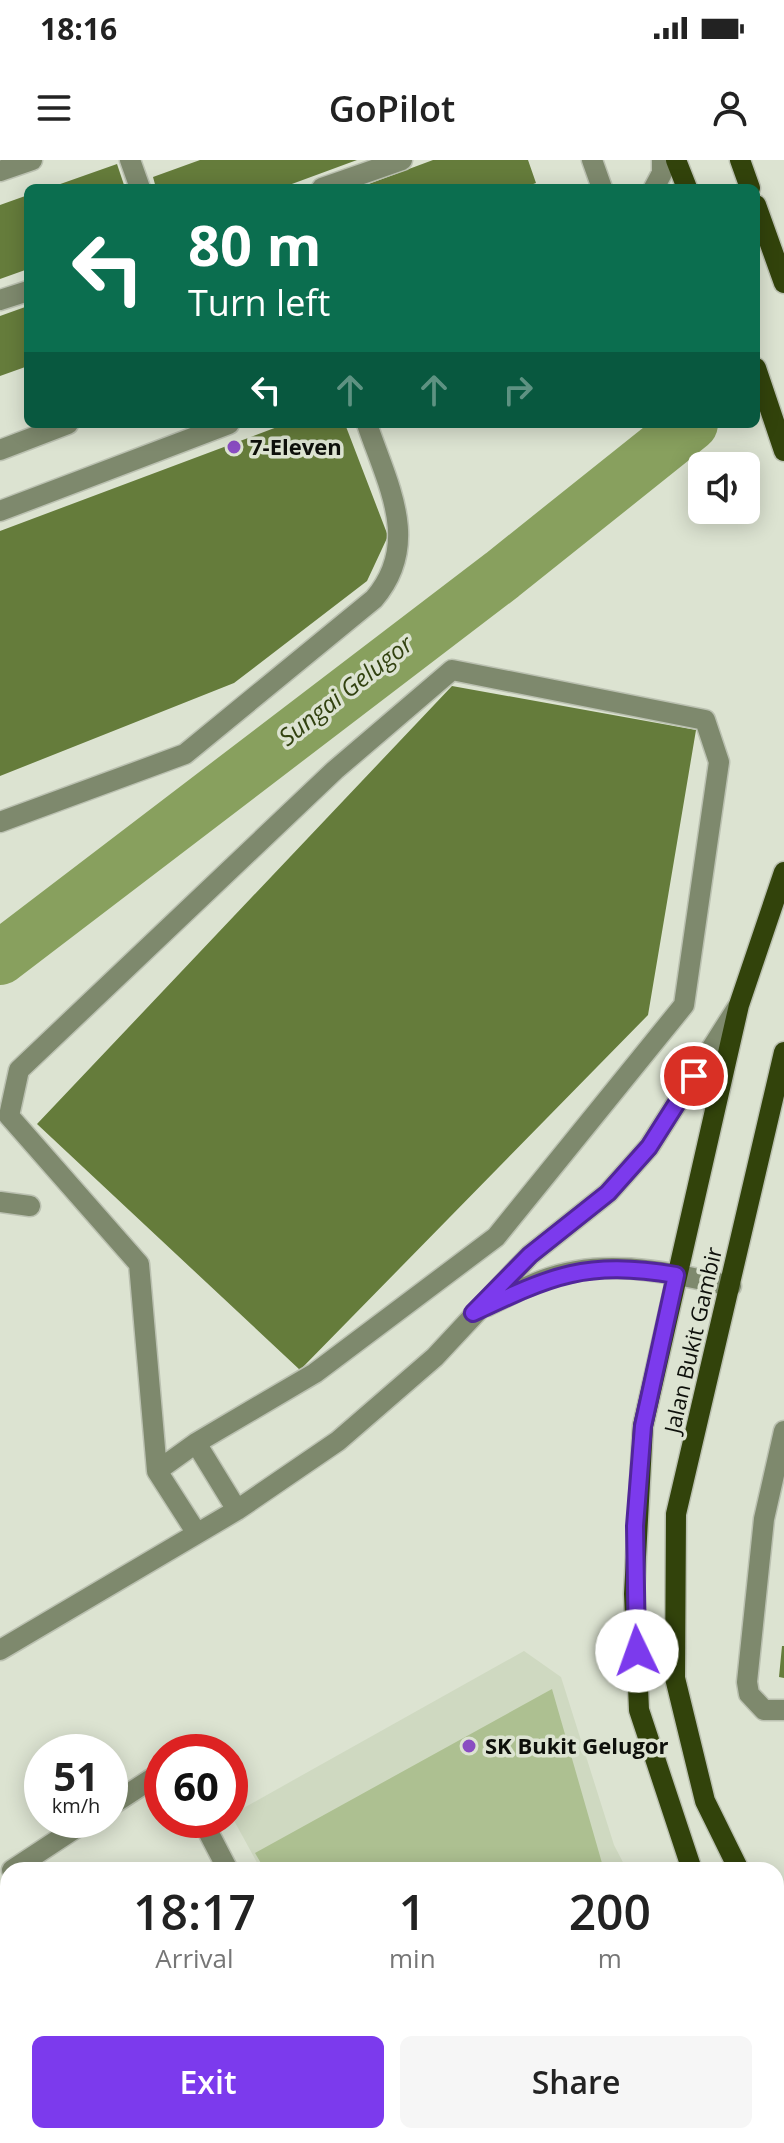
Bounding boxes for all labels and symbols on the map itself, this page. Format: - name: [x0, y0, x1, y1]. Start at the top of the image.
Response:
- place label: 7-Eleven: [250, 431, 342, 461]
- marker: 7-Eleven: [225, 438, 243, 456]
- water label: Sungai Gelugor: [271, 626, 420, 753]
- pin: [660, 1042, 728, 1110]
- street label: Jalan Bukit Gambir: [656, 1244, 728, 1438]
- position arrow: [595, 1609, 679, 1693]
- place label: SK Bukit Gelugor: [485, 1730, 668, 1760]
- speed limit sign: 60: [144, 1734, 248, 1838]
- marker: SK Bukit Gelugor: [460, 1737, 478, 1755]

